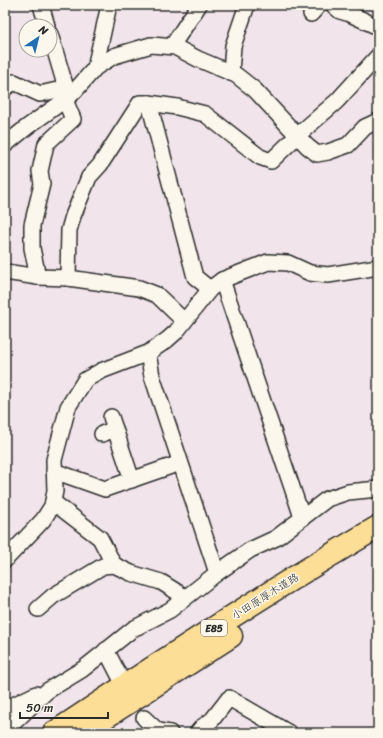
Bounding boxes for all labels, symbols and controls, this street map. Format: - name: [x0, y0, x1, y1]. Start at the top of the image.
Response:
- north arrow: [18, 18, 58, 58]
- text: N: [34, 20, 52, 40]
- street label: 小田原厚木道路: [228, 568, 303, 625]
- road number: E85: [201, 620, 227, 636]
- scale bar: [20, 694, 108, 720]
- text: 50 m: [26, 697, 53, 719]

